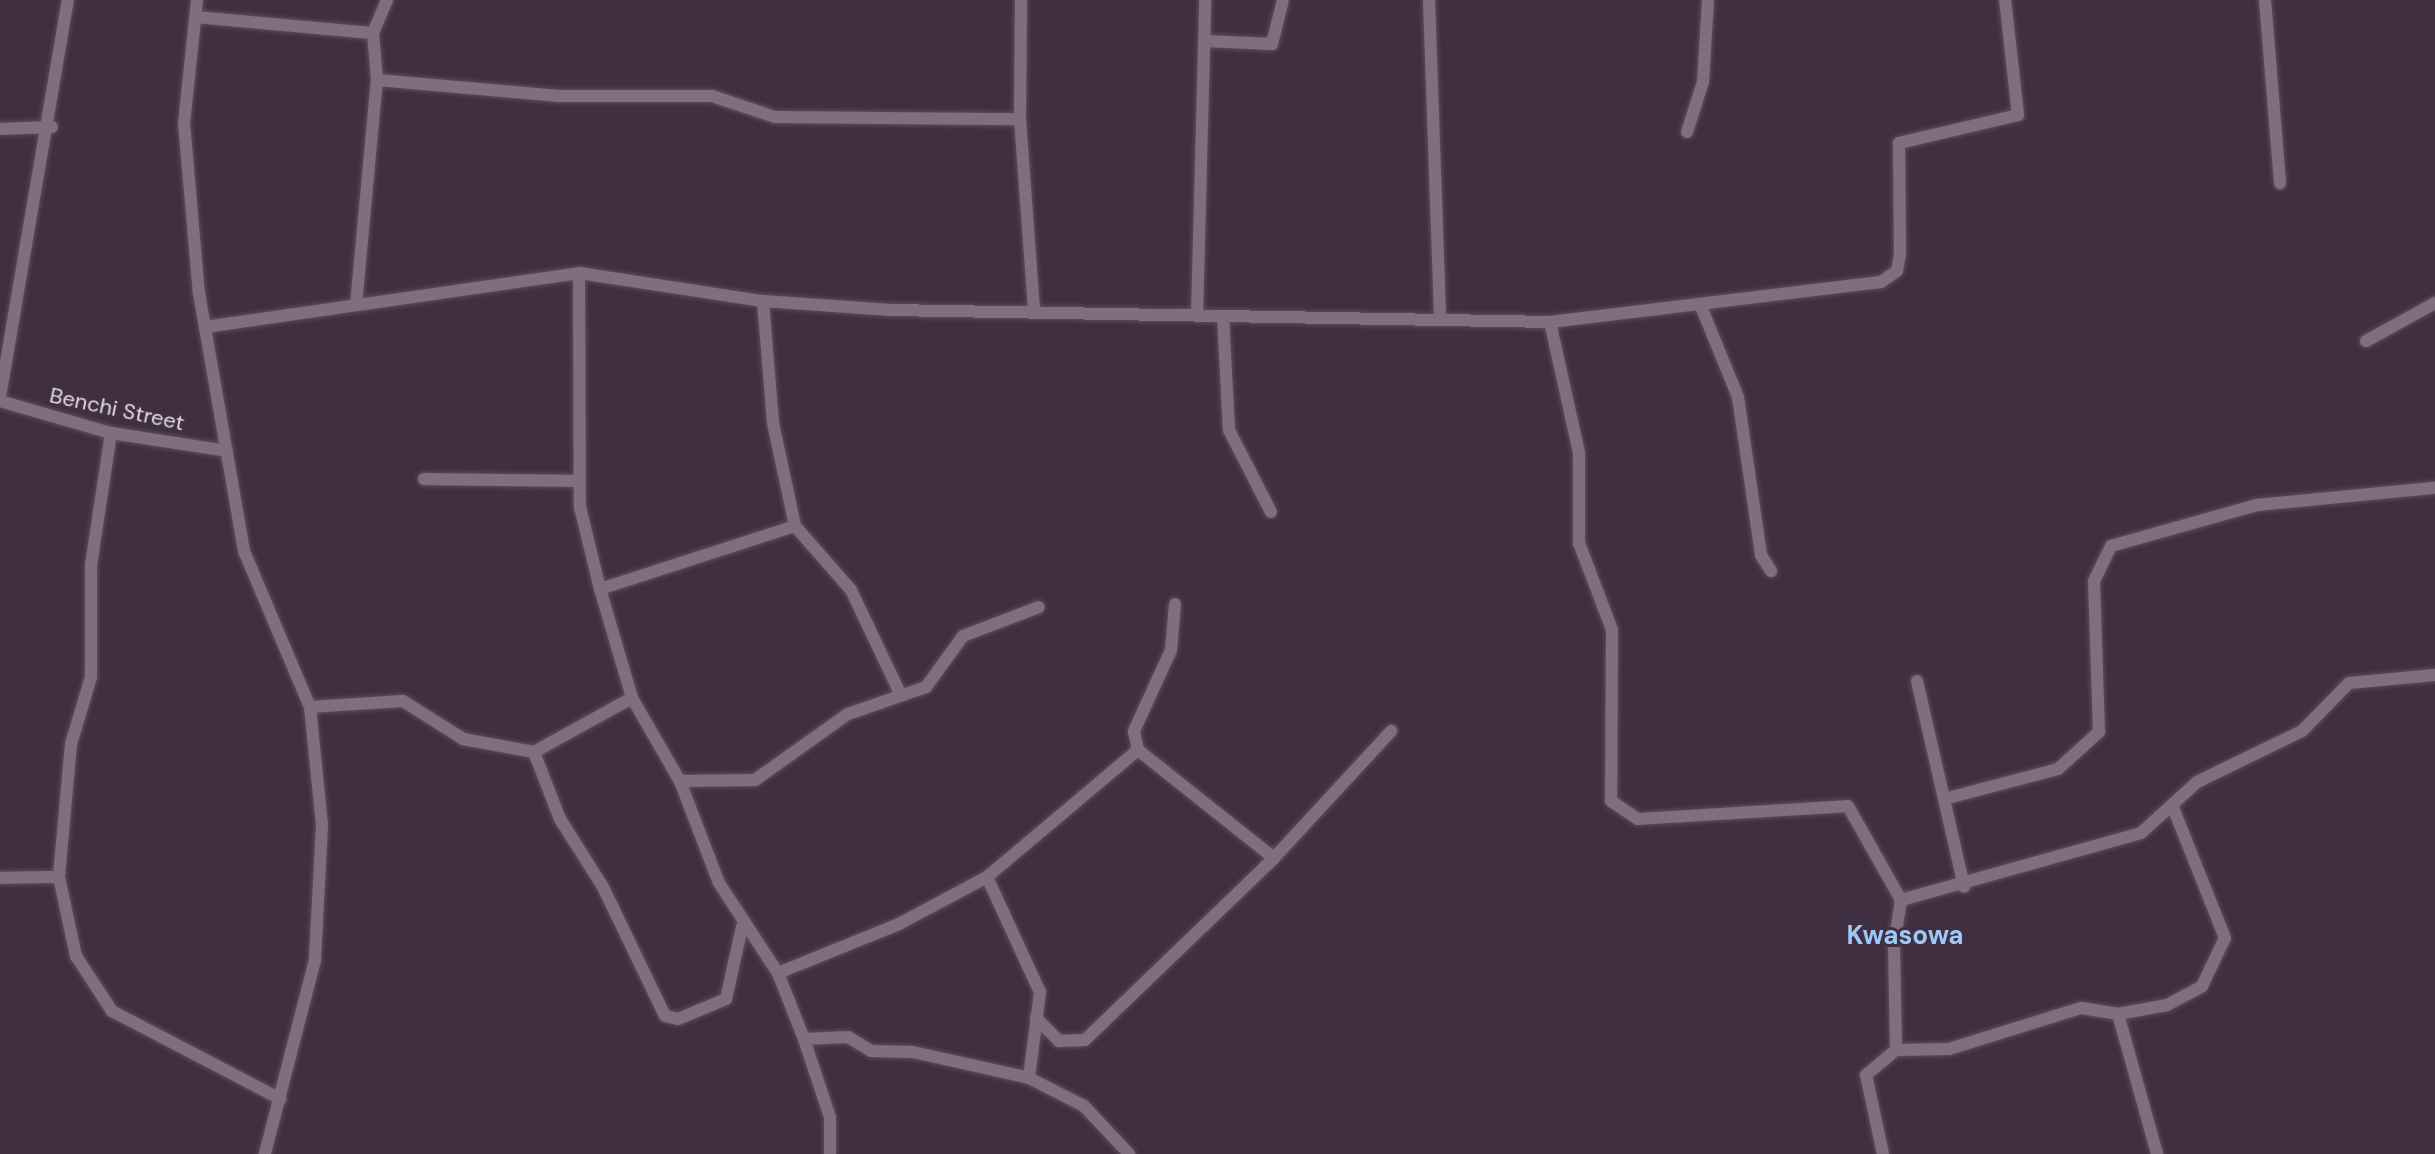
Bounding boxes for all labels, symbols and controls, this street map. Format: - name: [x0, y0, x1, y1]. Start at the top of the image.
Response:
- street label: Benchi Street: [47, 382, 187, 436]
- district label: Kwasowa: [1846, 920, 1964, 952]

